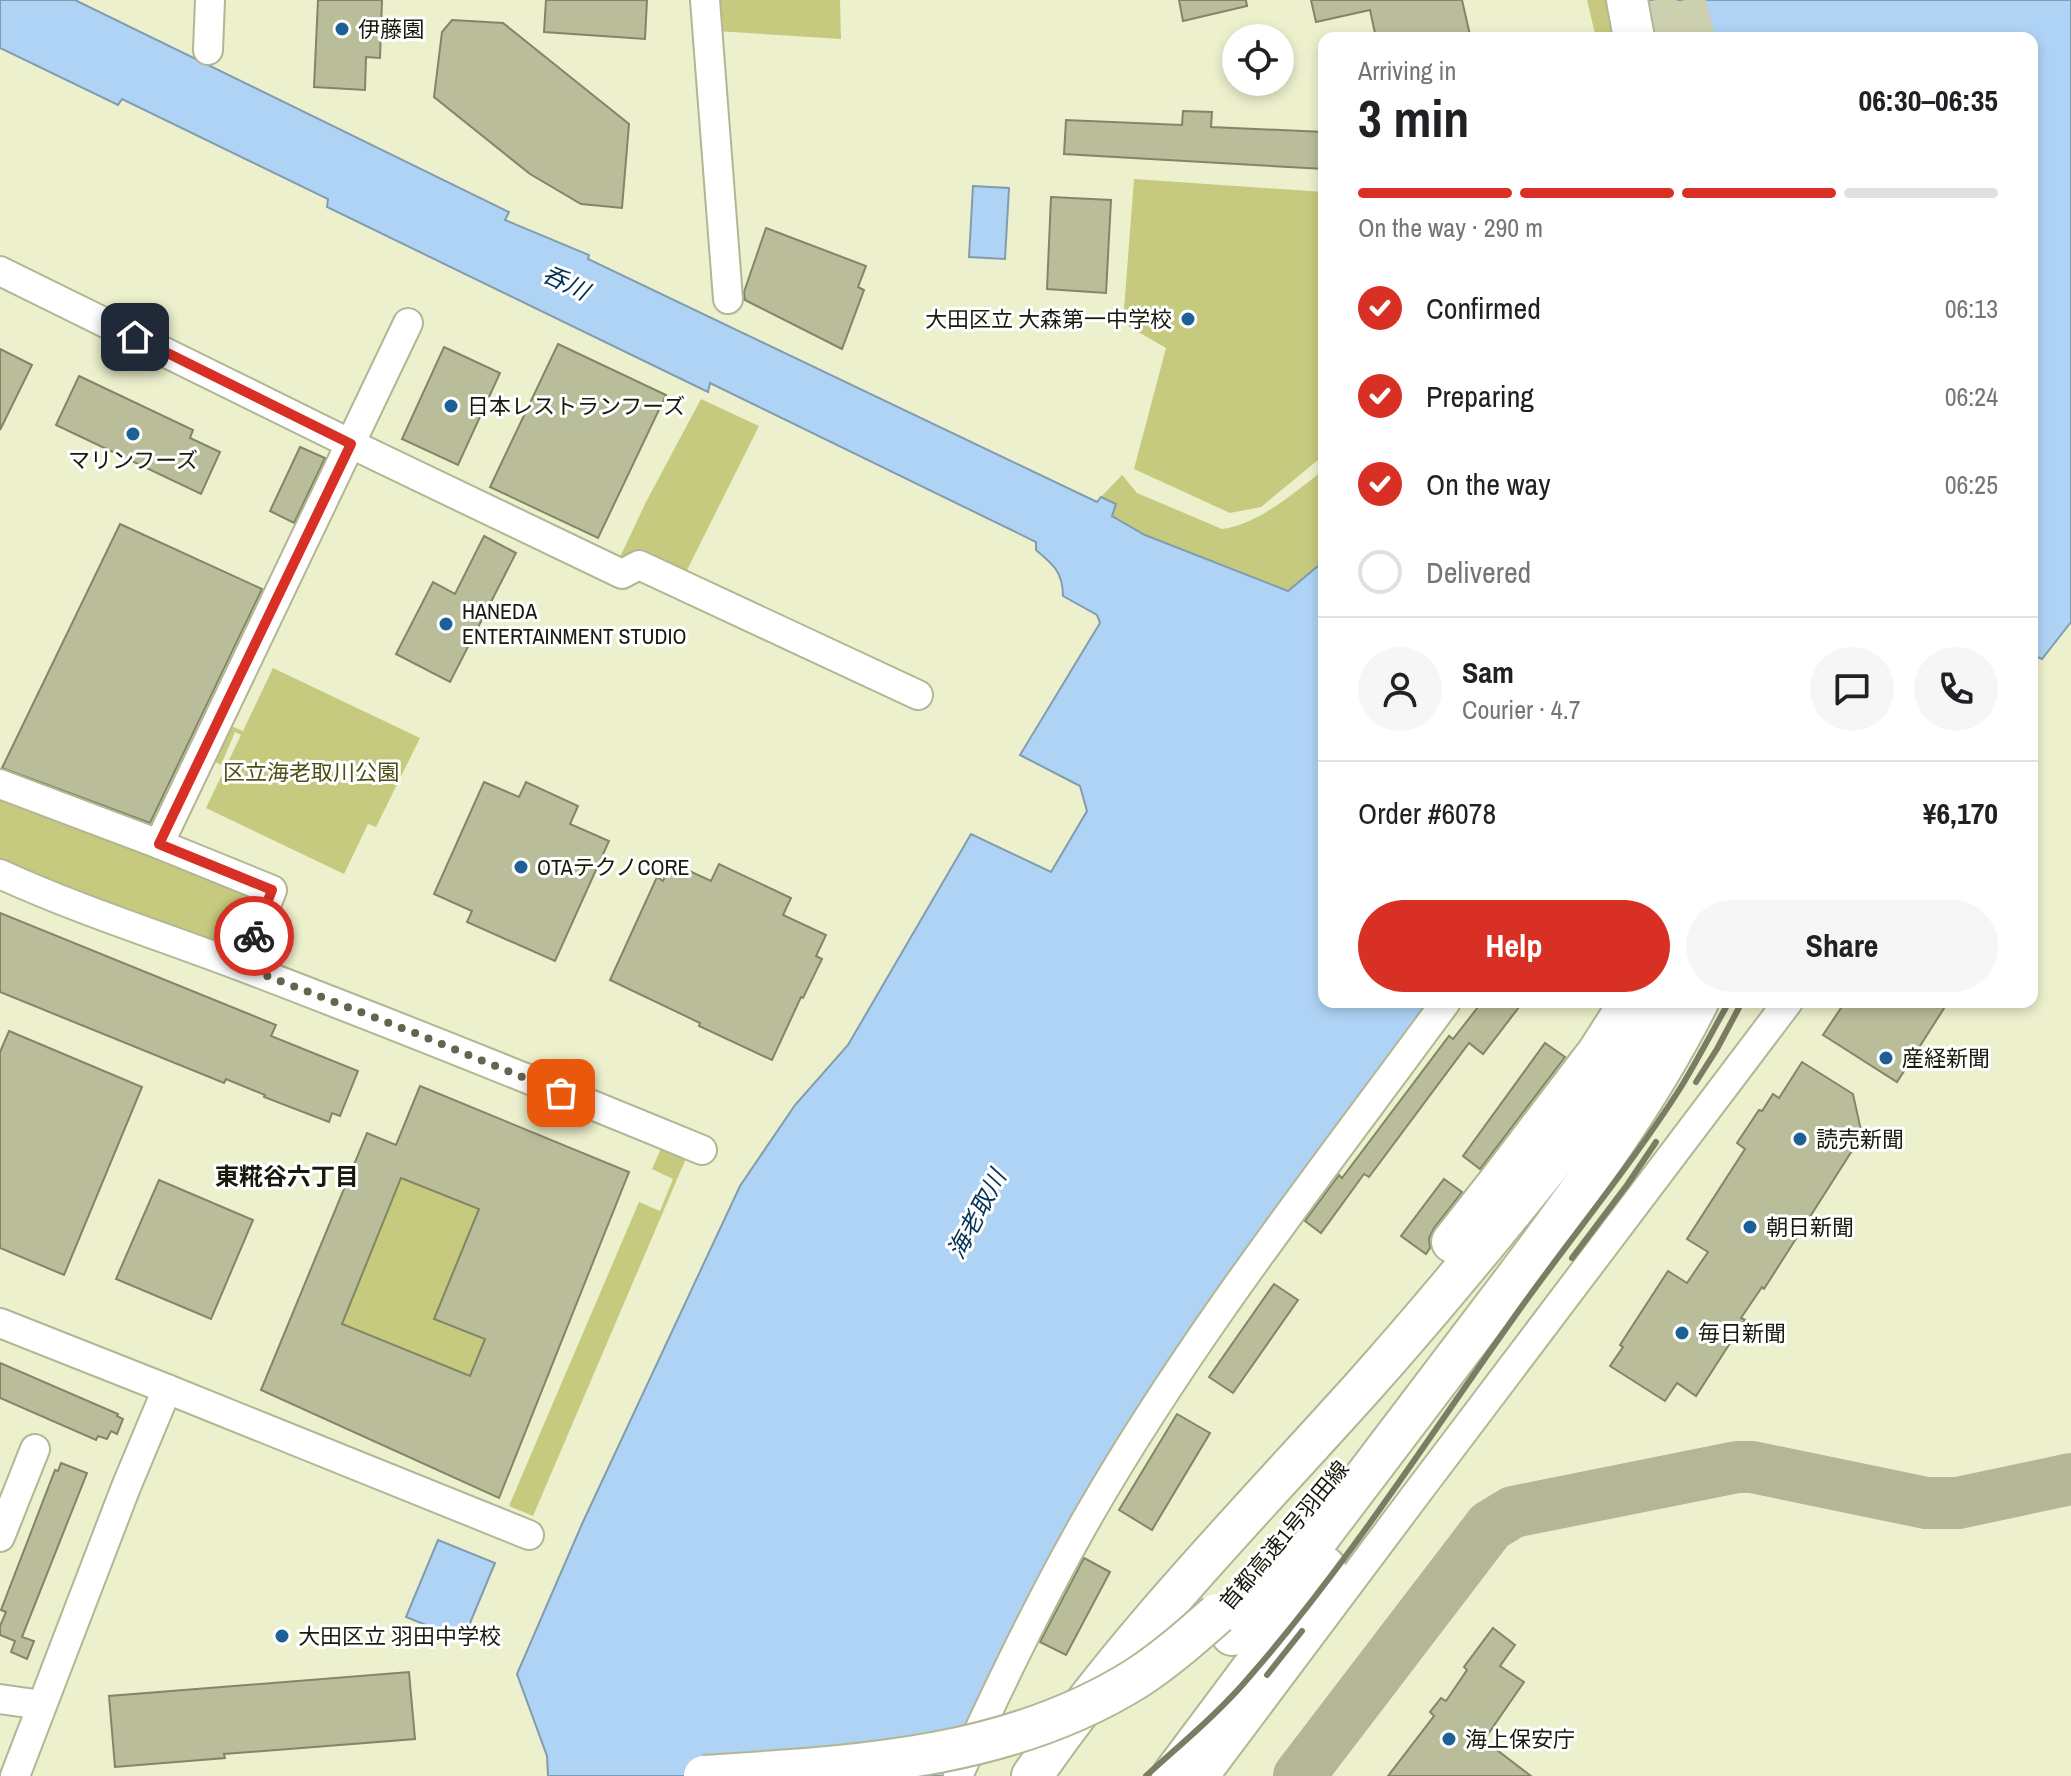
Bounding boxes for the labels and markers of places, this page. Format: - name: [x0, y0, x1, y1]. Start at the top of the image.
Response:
- place label: 伊藤園: [358, 14, 424, 44]
- marker: 伊藤園: [333, 20, 351, 38]
- pin: [101, 303, 169, 371]
- place label: 大田区立 大森第一中学校: [925, 304, 1172, 334]
- marker: 大田区立 大森第一中学校: [1179, 310, 1197, 328]
- place label: 日本レストランフーズ: [467, 391, 685, 421]
- marker: 日本レストランフーズ: [442, 397, 460, 415]
- marker: マリンフーズ: [124, 425, 142, 443]
- place label: マリンフーズ: [68, 445, 198, 475]
- place label: HANEDA ENTERTAINMENT STUDIO: [462, 596, 687, 651]
- marker: HANEDA ENTERTAINMENT STUDIO: [437, 615, 455, 633]
- place label: OTAテクノCORE: [537, 852, 690, 882]
- marker: OTAテクノCORE: [512, 858, 530, 876]
- place label: 産経新聞: [1902, 1043, 1990, 1073]
- marker: 産経新聞: [1877, 1049, 1895, 1067]
- pin: [527, 1059, 595, 1127]
- place label: 読売新聞: [1816, 1124, 1904, 1154]
- marker: 読売新聞: [1791, 1130, 1809, 1148]
- place label: 朝日新聞: [1766, 1212, 1854, 1242]
- marker: 朝日新聞: [1741, 1218, 1759, 1236]
- place label: 毎日新聞: [1698, 1318, 1786, 1348]
- marker: 毎日新聞: [1673, 1324, 1691, 1342]
- place label: 大田区立 羽田中学校: [298, 1621, 501, 1651]
- marker: 大田区立 羽田中学校: [273, 1627, 291, 1645]
- place label: 海上保安庁: [1465, 1724, 1575, 1754]
- marker: 海上保安庁: [1440, 1730, 1458, 1748]

